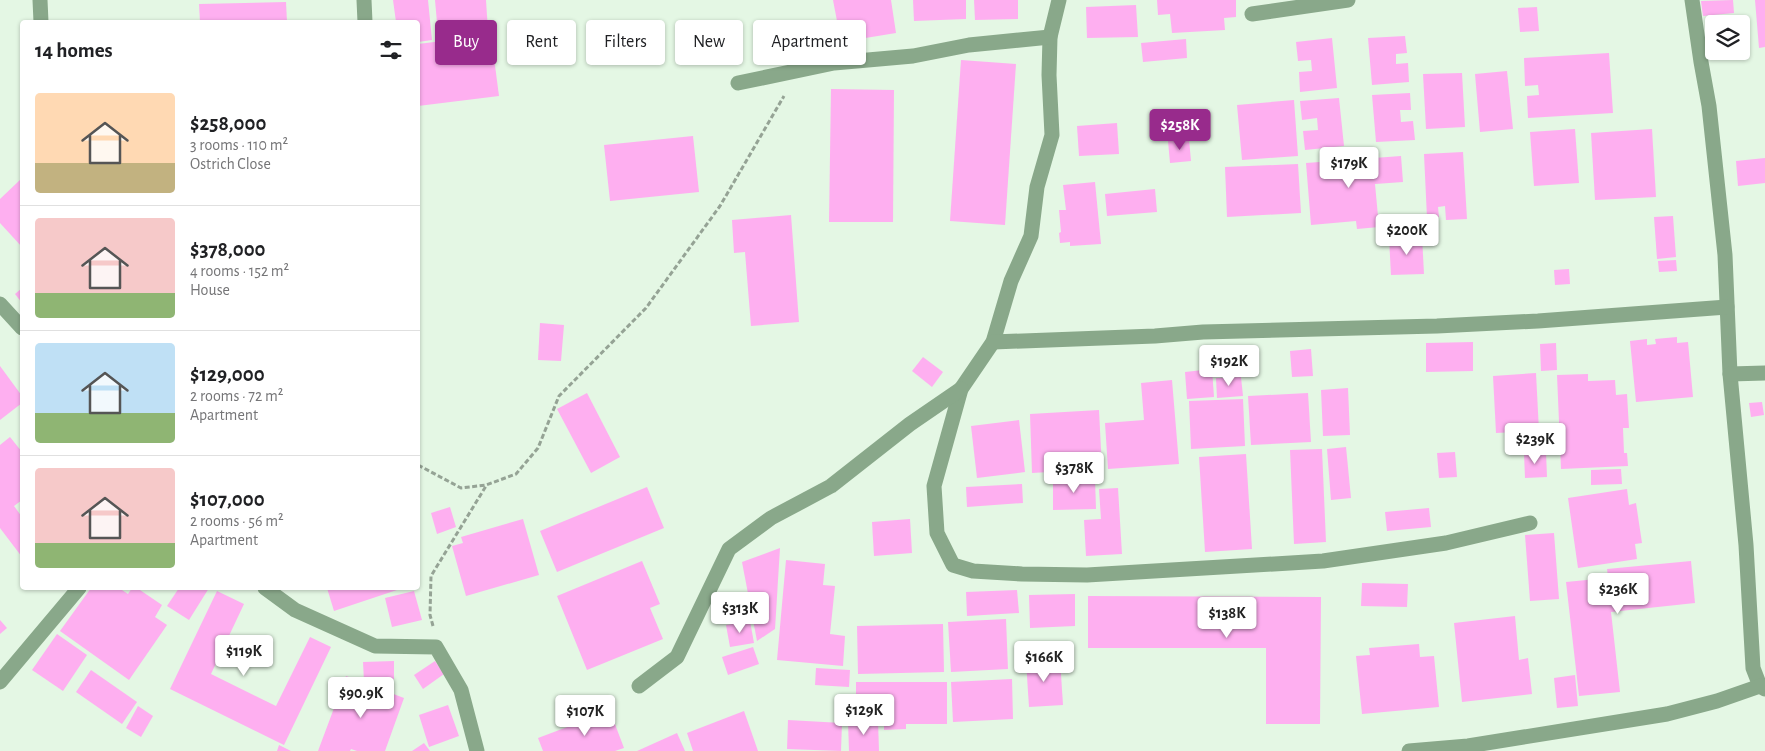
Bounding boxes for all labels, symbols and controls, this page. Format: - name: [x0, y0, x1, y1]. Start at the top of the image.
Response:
- map controls: [1705, 15, 1750, 60]
- button: layers: [1705, 15, 1750, 60]
- chip: Buy: [435, 20, 497, 65]
- chip: Rent: [507, 20, 576, 65]
- chip: Filters: [586, 20, 665, 65]
- chip: New: [675, 20, 743, 65]
- chip: Apartment: [753, 20, 866, 65]
- icon: filters: [377, 36, 405, 64]
- text: 14 homes: [35, 40, 113, 61]
- pin: $258K: [1145, 108, 1215, 151]
- icon: home: [75, 113, 135, 173]
- text: $258,000: [190, 113, 266, 134]
- text: $258K: [1161, 117, 1199, 133]
- text: 3 rooms · 110 m²: [190, 137, 288, 153]
- pin: $179K: [1314, 146, 1384, 189]
- text: $179K: [1331, 155, 1367, 171]
- text: Ostrich Close: [190, 156, 271, 172]
- pin: $200K: [1372, 214, 1442, 256]
- text: $200K: [1387, 222, 1427, 238]
- icon: home: [75, 238, 135, 298]
- text: $378,000: [190, 239, 266, 260]
- text: 4 rooms · 152 m²: [190, 263, 289, 279]
- text: House: [190, 282, 230, 298]
- pin: $192K: [1194, 344, 1264, 387]
- text: $192K: [1210, 353, 1248, 369]
- icon: home: [75, 363, 135, 423]
- text: $129,000: [190, 364, 265, 385]
- text: 2 rooms · 72 m²: [190, 388, 283, 404]
- text: Apartment: [190, 407, 258, 423]
- pin: $239K: [1500, 422, 1570, 465]
- text: $239K: [1516, 431, 1554, 447]
- pin: $378K: [1039, 452, 1109, 494]
- text: $378K: [1055, 460, 1093, 476]
- icon: home: [75, 488, 135, 548]
- text: $107,000: [190, 489, 265, 510]
- text: 2 rooms · 56 m²: [190, 513, 284, 529]
- text: Apartment: [190, 532, 258, 548]
- pin: $236K: [1583, 572, 1653, 615]
- text: $236K: [1599, 581, 1637, 597]
- pin: $313K: [705, 592, 775, 634]
- pin: $138K: [1192, 596, 1262, 639]
- text: $313K: [722, 600, 758, 616]
- text: $138K: [1208, 605, 1246, 621]
- pin: $119K: [209, 634, 279, 677]
- pin: $166K: [1009, 640, 1079, 683]
- text: $119K: [226, 643, 262, 659]
- text: $166K: [1025, 649, 1063, 665]
- pin: $90.9K: [320, 676, 402, 719]
- text: $90.9K: [339, 685, 383, 701]
- pin: $107K: [550, 694, 620, 737]
- pin: $129K: [829, 694, 899, 736]
- text: $129K: [845, 702, 883, 718]
- text: $107K: [566, 703, 604, 719]

